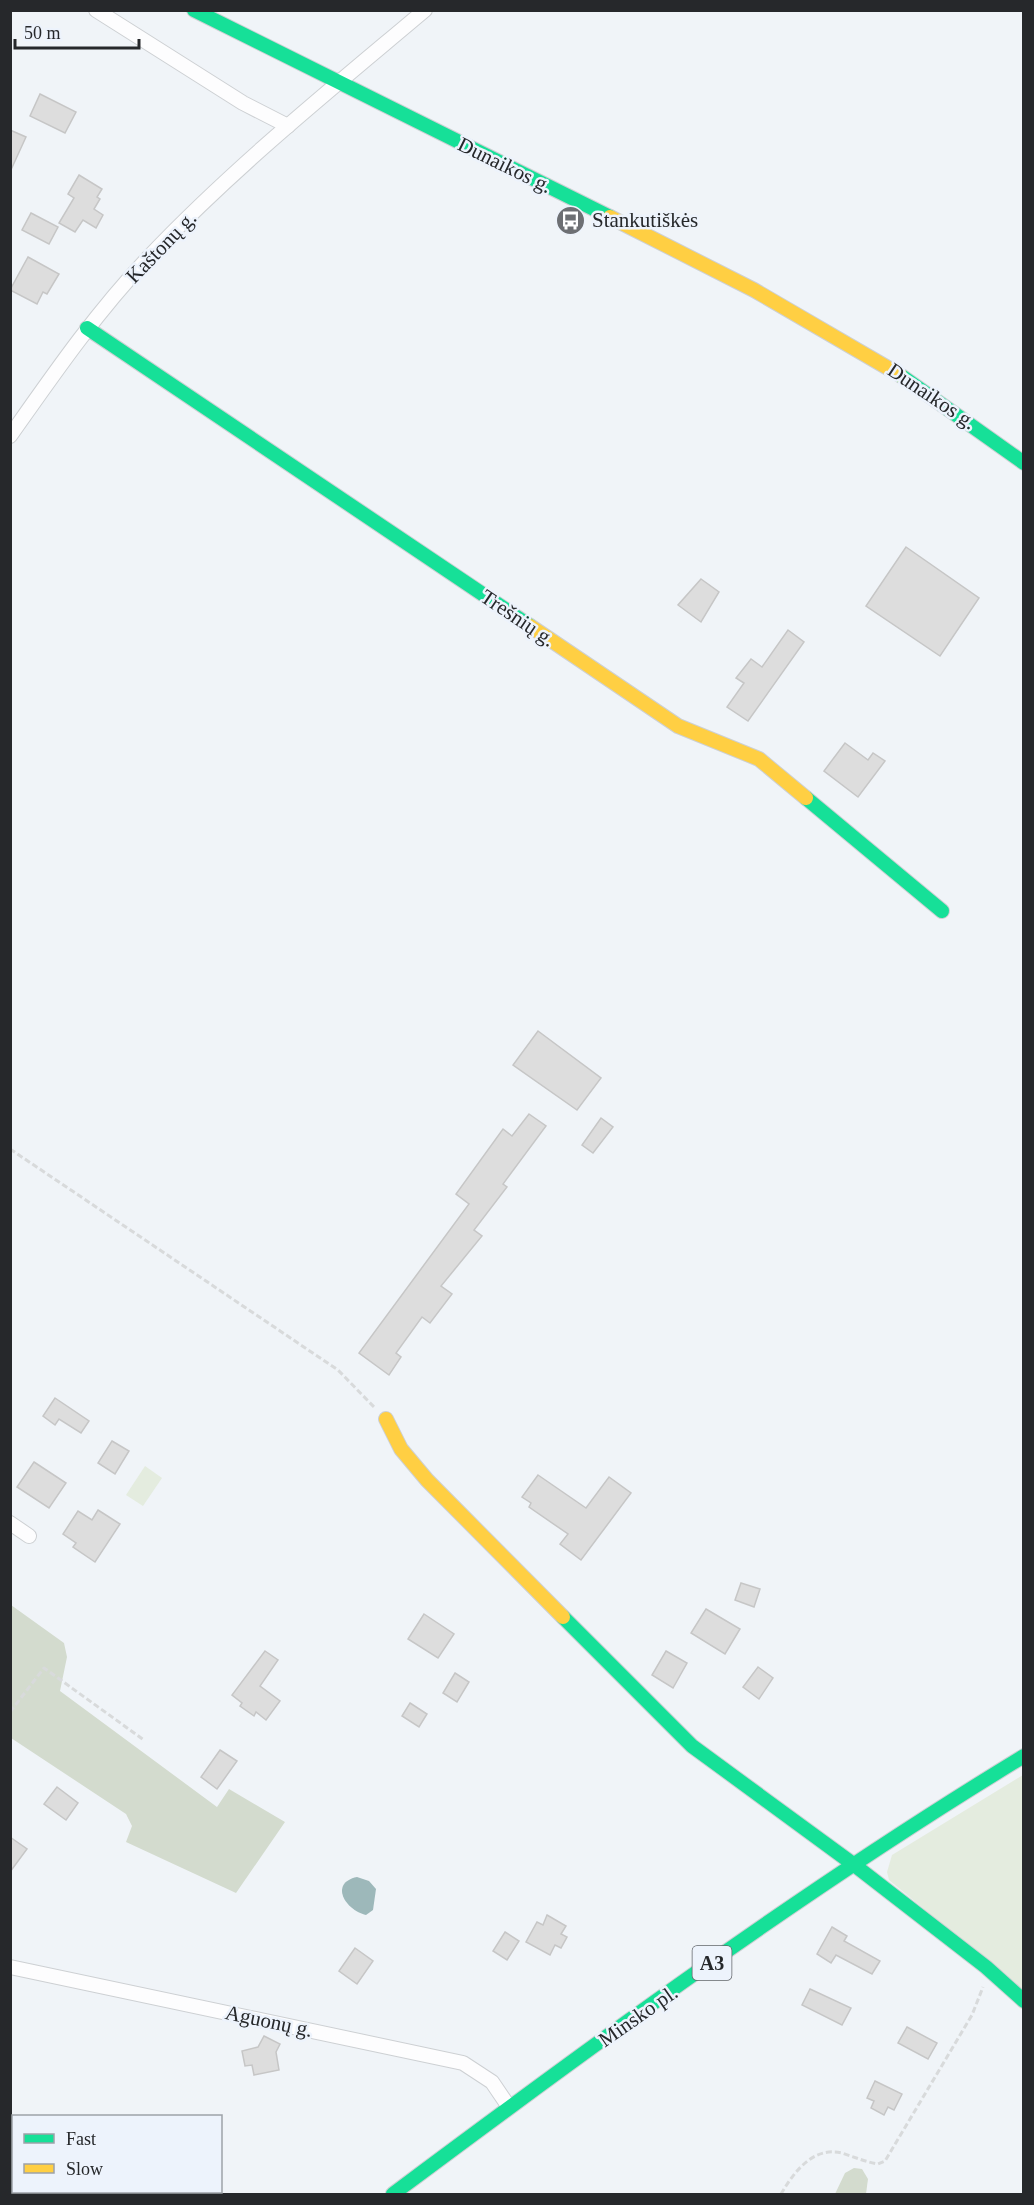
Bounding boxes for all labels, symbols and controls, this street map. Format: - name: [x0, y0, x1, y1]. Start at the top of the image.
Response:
- scale bar: [15, 12, 140, 50]
- text: 50 m: [24, 23, 61, 43]
- street label: Dunaikos g.: [454, 132, 556, 198]
- bus stop icon: Stankutiškės: [555, 204, 587, 236]
- street label: Kaštonų g.: [121, 206, 201, 288]
- place label: Stankutiškės: [592, 208, 698, 232]
- street label: Dunaikos g.: [883, 358, 981, 434]
- street label: Trešnių g.: [476, 584, 560, 652]
- road number: A3: [692, 1946, 732, 1980]
- street label: Minsko pl.: [594, 1980, 682, 2052]
- street label: Aguonų g.: [223, 2000, 315, 2042]
- legend: [12, 2115, 222, 2193]
- text: Fast: [66, 2129, 96, 2149]
- text: Slow: [66, 2159, 103, 2179]

